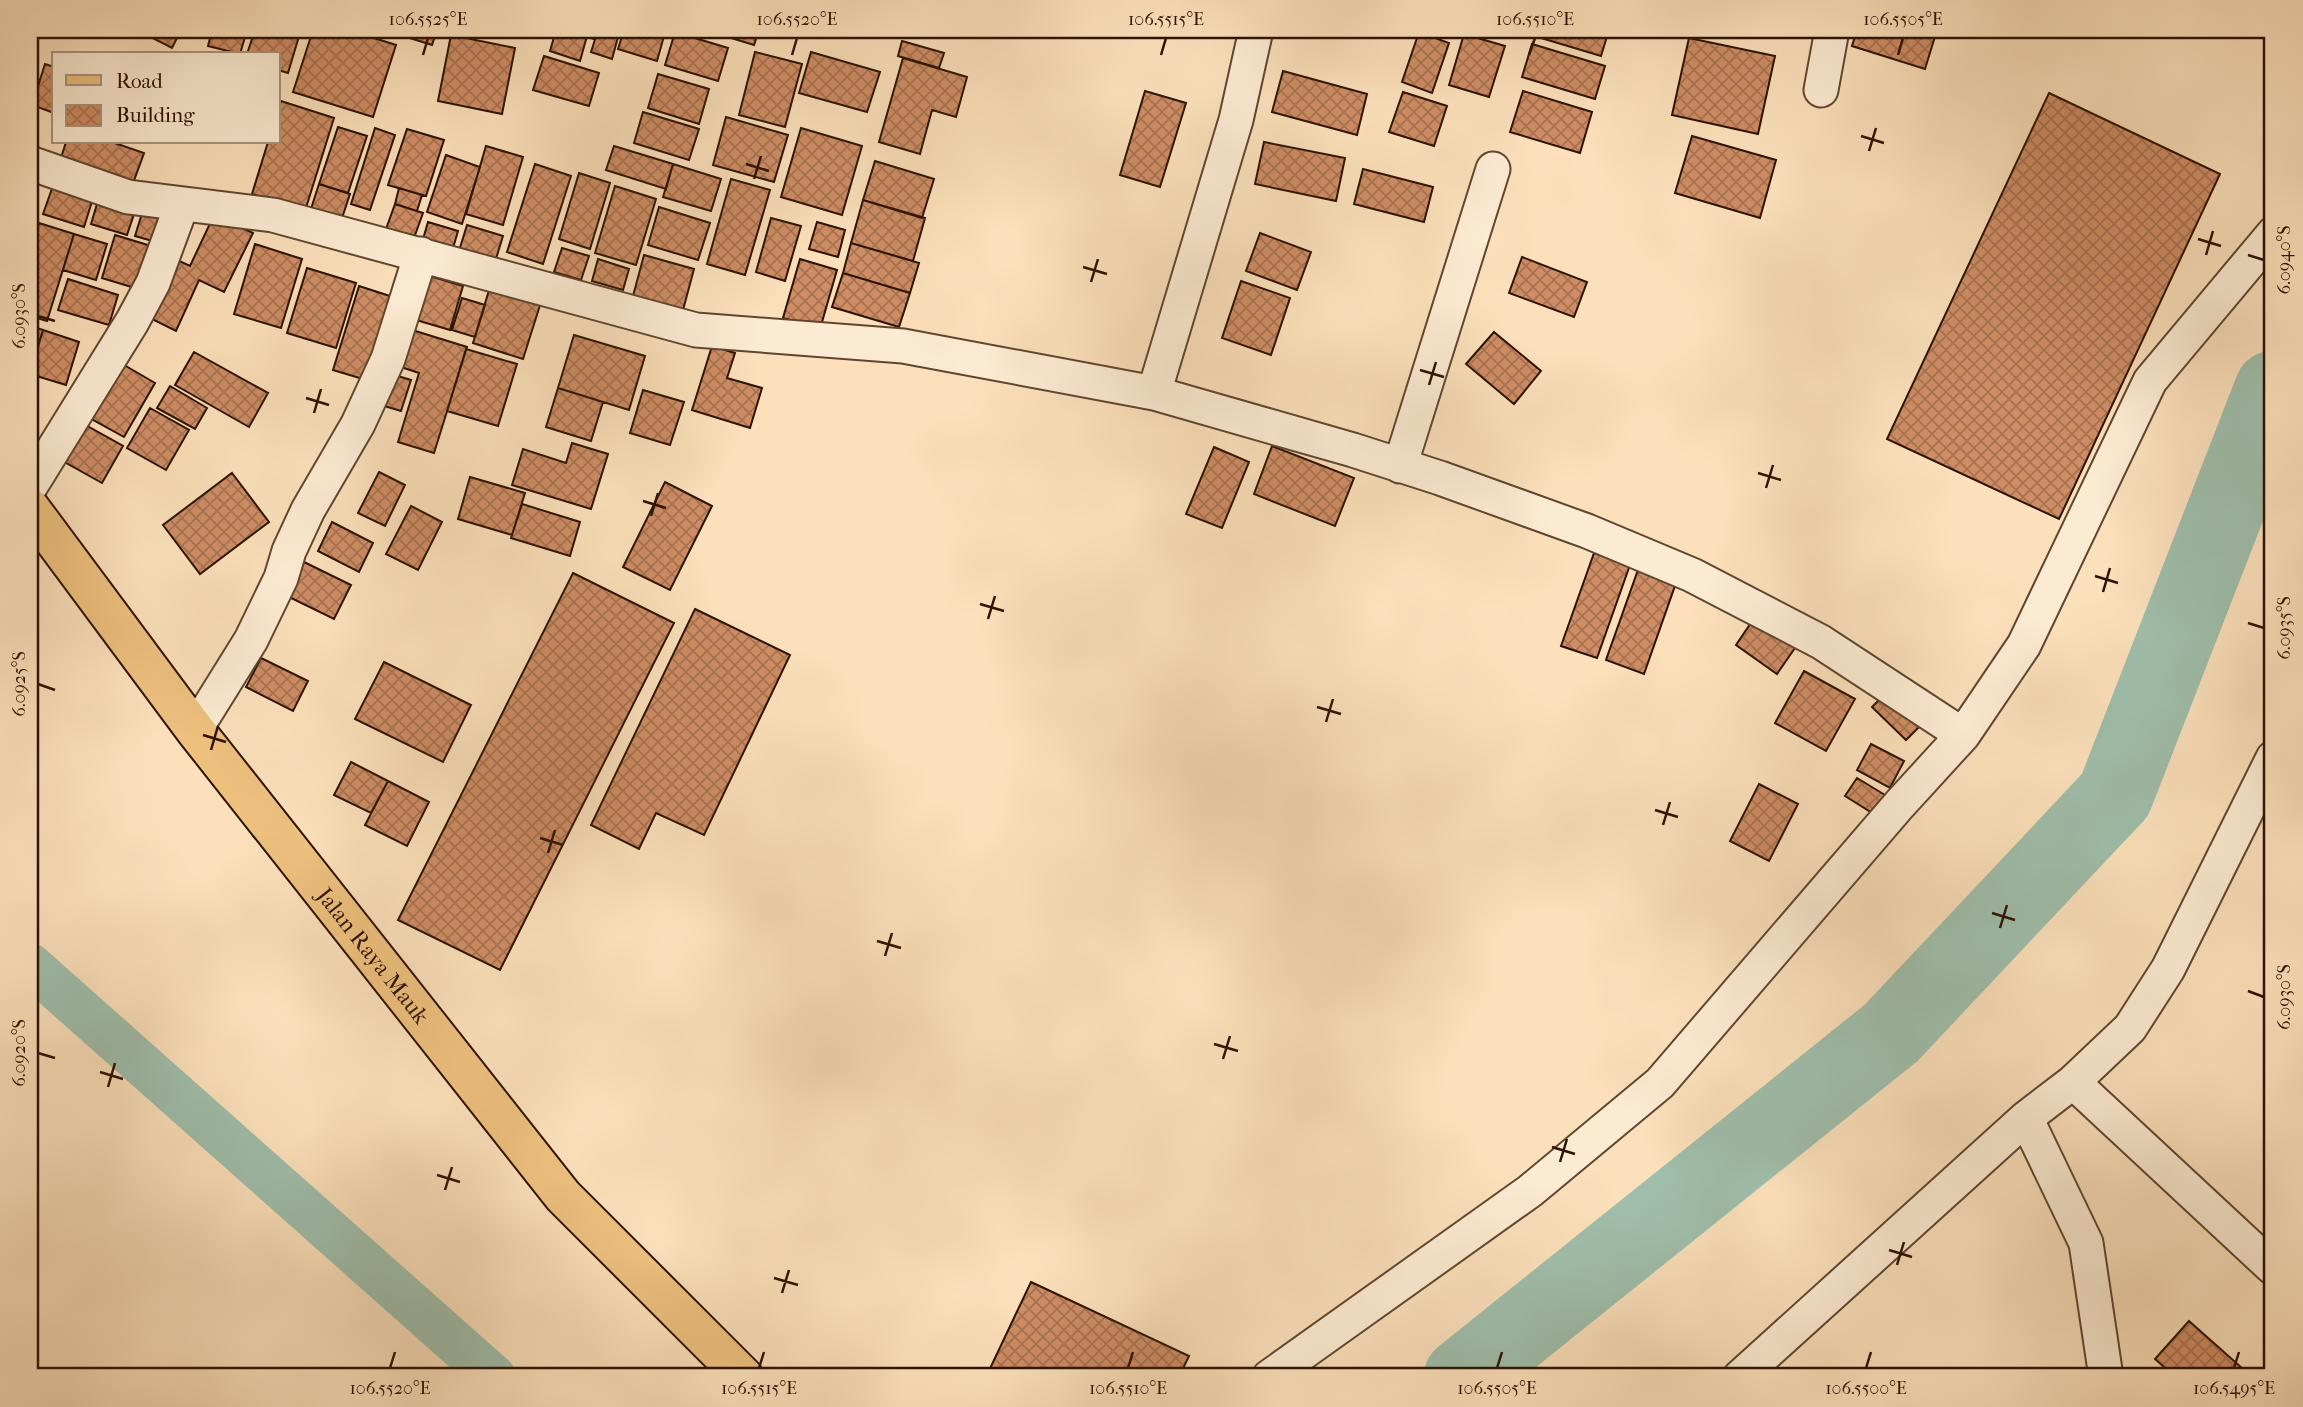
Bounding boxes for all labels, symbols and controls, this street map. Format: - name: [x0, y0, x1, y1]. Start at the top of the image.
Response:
- text: 106.5525°E: [389, 9, 467, 30]
- text: 106.5520°E: [757, 9, 837, 30]
- text: 106.5515°E: [1128, 9, 1204, 30]
- text: 106.5510°E: [1496, 9, 1574, 30]
- text: 106.5505°E: [1863, 9, 1943, 30]
- legend: [52, 52, 280, 144]
- text: Road: [116, 69, 163, 93]
- text: Building: [116, 103, 195, 127]
- text: 6.0940°S: [2274, 226, 2295, 294]
- text: 6.0930°S: [9, 283, 30, 349]
- text: 6.0935°S: [2274, 596, 2295, 660]
- text: 6.0925°S: [9, 651, 30, 717]
- street label: Jalan Raya Mauk: [310, 881, 436, 1030]
- text: 6.0930°S: [2274, 964, 2295, 1030]
- text: 6.0920°S: [9, 1019, 30, 1087]
- text: 106.5520°E: [350, 1378, 430, 1399]
- text: 106.5515°E: [721, 1378, 797, 1399]
- text: 106.5510°E: [1089, 1378, 1167, 1399]
- text: 106.5505°E: [1457, 1378, 1537, 1399]
- text: 106.5500°E: [1825, 1378, 1907, 1399]
- text: 106.5495°E: [2193, 1378, 2275, 1399]

